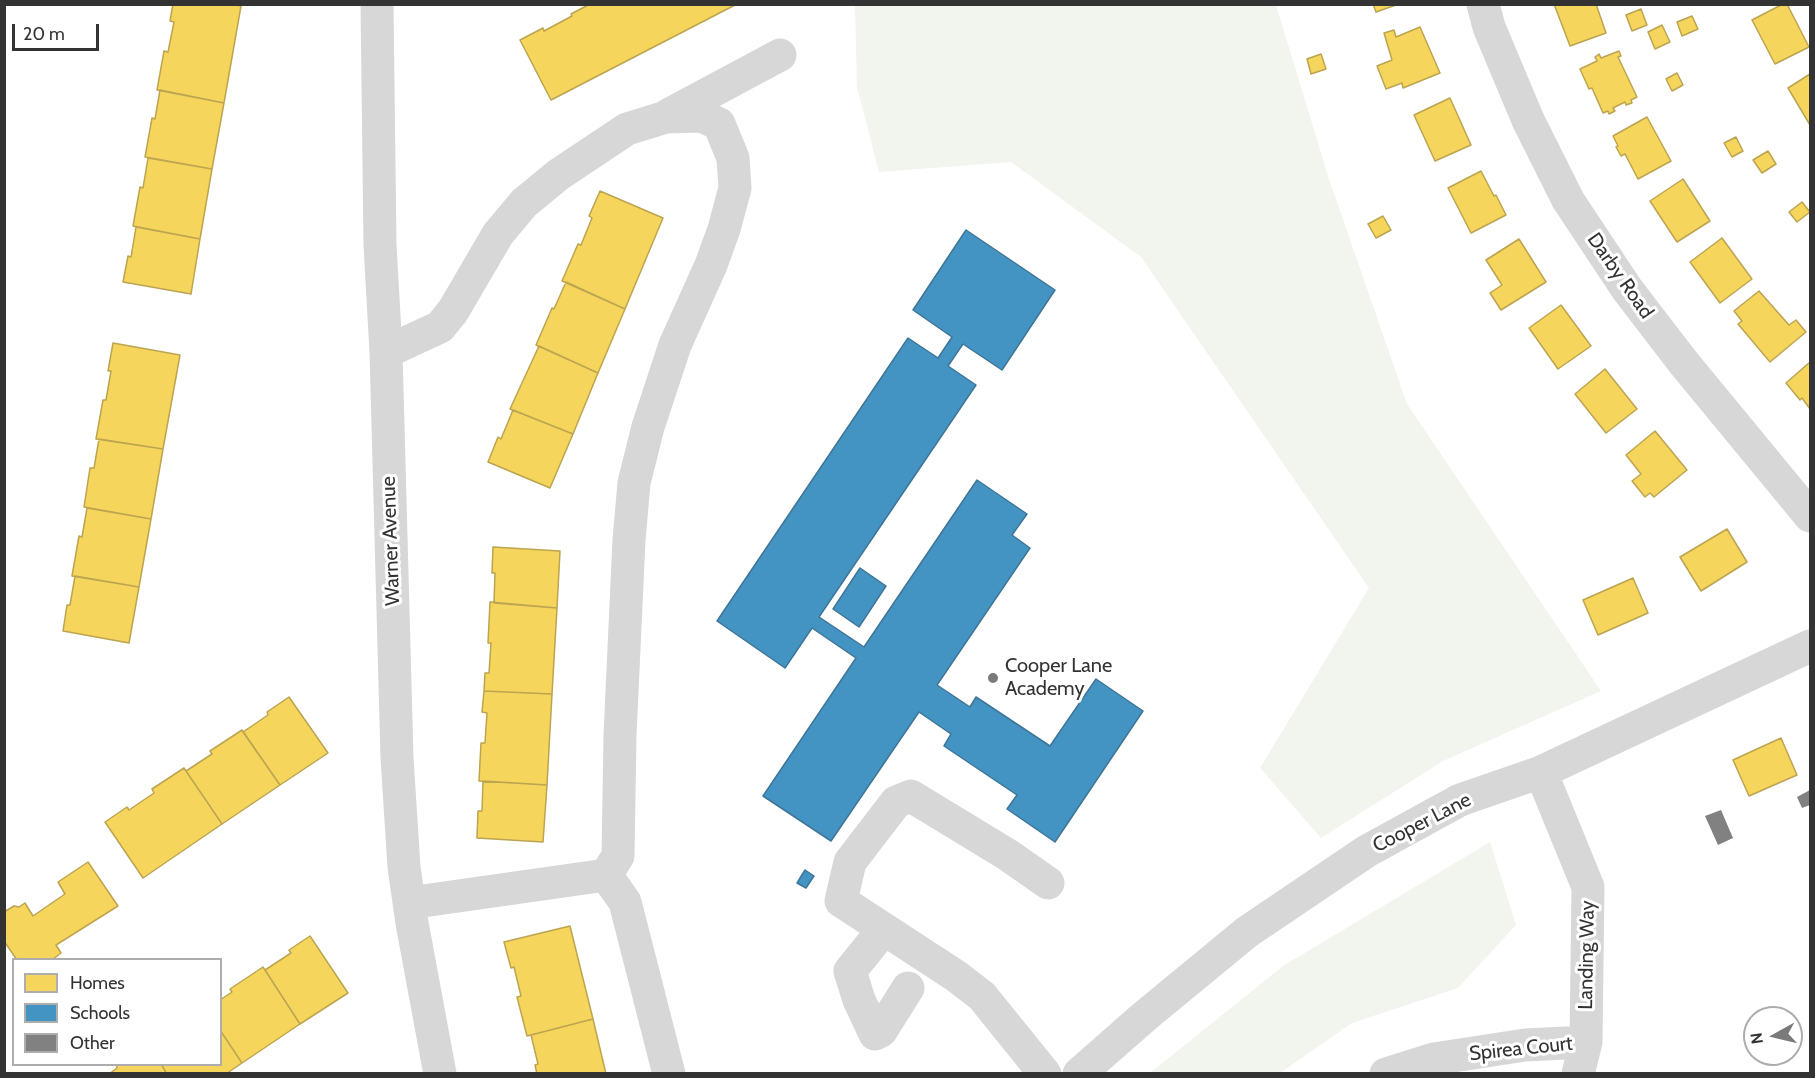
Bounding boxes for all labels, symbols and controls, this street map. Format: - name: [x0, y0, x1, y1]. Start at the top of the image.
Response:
- scale bar: [15, 12, 102, 50]
- text: 20 m: [23, 23, 65, 45]
- street label: Darby Road: [1582, 229, 1658, 323]
- street label: Warner Avenue: [377, 476, 405, 606]
- place label: Cooper Lane Academy: [1005, 654, 1112, 701]
- marker: Cooper Lane Academy: [986, 671, 1000, 685]
- street label: Cooper Lane: [1369, 788, 1475, 858]
- street label: Landing Way: [1574, 900, 1600, 1010]
- legend: [12, 958, 222, 1066]
- text: Homes: [70, 972, 125, 994]
- text: Schools: [70, 1002, 130, 1024]
- north arrow: [1743, 1006, 1803, 1066]
- text: N: [1746, 1031, 1767, 1045]
- text: Other: [70, 1032, 115, 1054]
- street label: Spirea Court: [1468, 1032, 1574, 1066]

